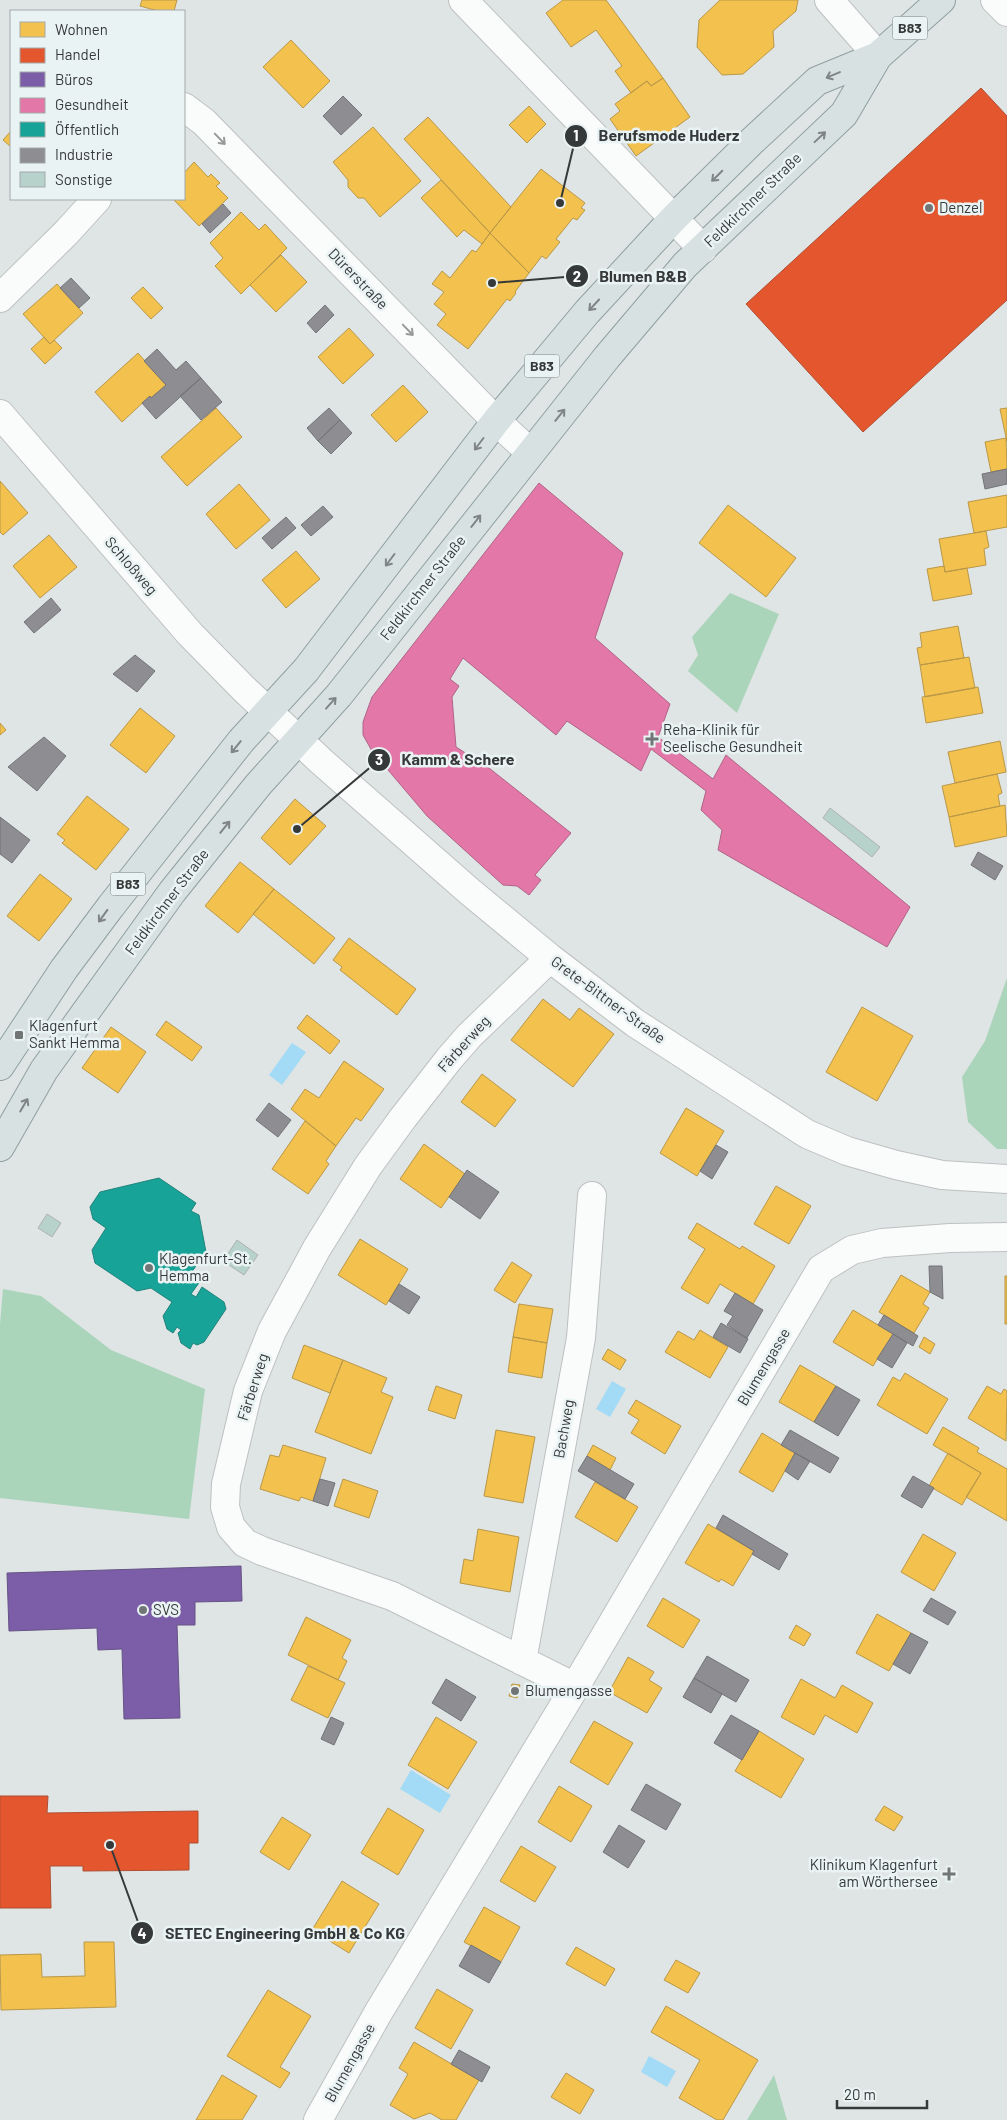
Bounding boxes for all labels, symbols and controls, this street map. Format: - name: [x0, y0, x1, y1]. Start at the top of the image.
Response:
- legend: [10, 10, 185, 200]
- road number: B83: [892, 16, 928, 40]
- text: Wohnen: [55, 20, 108, 38]
- text: Handel: [55, 45, 100, 63]
- text: Büros: [55, 70, 93, 88]
- one-way arrow: [826, 70, 841, 80]
- text: Gesundheit: [55, 95, 129, 113]
- text: Öffentlich: [55, 120, 119, 138]
- callout: Berufsmode Huderz: [564, 120, 750, 151]
- text: Berufsmode Huderz: [599, 125, 739, 144]
- text: 1: [573, 126, 579, 144]
- one-way arrow: [814, 131, 827, 143]
- one-way arrow: [214, 132, 226, 144]
- text: Industrie: [55, 145, 113, 163]
- street label: Feldkirchner Straße: [700, 148, 805, 250]
- text: Sonstige: [55, 170, 113, 188]
- one-way arrow: [711, 170, 723, 183]
- place label: Denzel: [939, 198, 982, 216]
- marker: Denzel: [923, 202, 935, 214]
- street label: Dürerstraße: [325, 244, 392, 313]
- callout: Blumen B&B: [564, 261, 697, 292]
- text: Blumen B&B: [599, 266, 687, 285]
- text: 2: [573, 267, 581, 285]
- one-way arrow: [588, 299, 600, 312]
- one-way arrow: [402, 323, 414, 336]
- road number: B83: [524, 354, 560, 378]
- one-way arrow: [555, 408, 566, 421]
- one-way arrow: [473, 437, 484, 450]
- one-way arrow: [470, 515, 481, 528]
- street label: Feldkirchner Straße: [376, 531, 469, 643]
- street label: Schloßweg: [102, 533, 162, 598]
- one-way arrow: [385, 553, 395, 567]
- one-way arrow: [325, 696, 337, 709]
- place label: Reha-Klinik für Seelische Gesundheit: [663, 720, 803, 755]
- marker: Reha-Klinik für Seelische Gesundheit: [645, 732, 659, 746]
- one-way arrow: [231, 740, 242, 753]
- callout: Kamm & Schere: [366, 744, 524, 775]
- text: Kamm & Schere: [401, 749, 515, 768]
- text: 3: [375, 750, 383, 768]
- one-way arrow: [219, 821, 230, 834]
- street label: Feldkirchner Straße: [120, 845, 212, 958]
- road number: B83: [110, 872, 146, 896]
- one-way arrow: [98, 909, 108, 923]
- street label: Grete-Bittner-Straße: [548, 952, 669, 1047]
- street label: Färberweg: [433, 1011, 493, 1075]
- place label: Klagenfurt Sankt Hemma: [29, 1016, 120, 1051]
- marker: Klagenfurt Sankt Hemma: [13, 1029, 25, 1041]
- one-way arrow: [19, 1097, 29, 1112]
- place label: Klagenfurt-St. Hemma: [159, 1249, 252, 1284]
- marker: Klagenfurt-St. Hemma: [143, 1262, 155, 1274]
- street label: Blumengasse: [733, 1324, 793, 1408]
- street label: Färberweg: [233, 1351, 271, 1423]
- street label: Bachweg: [549, 1398, 577, 1460]
- place label: SVS: [153, 1600, 179, 1618]
- marker: SVS: [137, 1604, 149, 1616]
- place label: Blumengasse: [525, 1681, 612, 1699]
- marker: Blumengasse: [509, 1685, 521, 1697]
- place label: Klinikum Klagenfurt am Wörthersee: [810, 1855, 938, 1890]
- marker: Klinikum Klagenfurt am Wörthersee: [942, 1867, 956, 1881]
- callout: SETEC Engineering GmbH & Co KG: [130, 1918, 415, 1949]
- text: SETEC Engineering GmbH & Co KG: [165, 1923, 405, 1942]
- text: 4: [137, 1924, 147, 1942]
- street label: Blumengasse: [320, 2020, 378, 2105]
- scale bar: [837, 2078, 927, 2110]
- text: 20 m: [844, 2085, 876, 2103]

